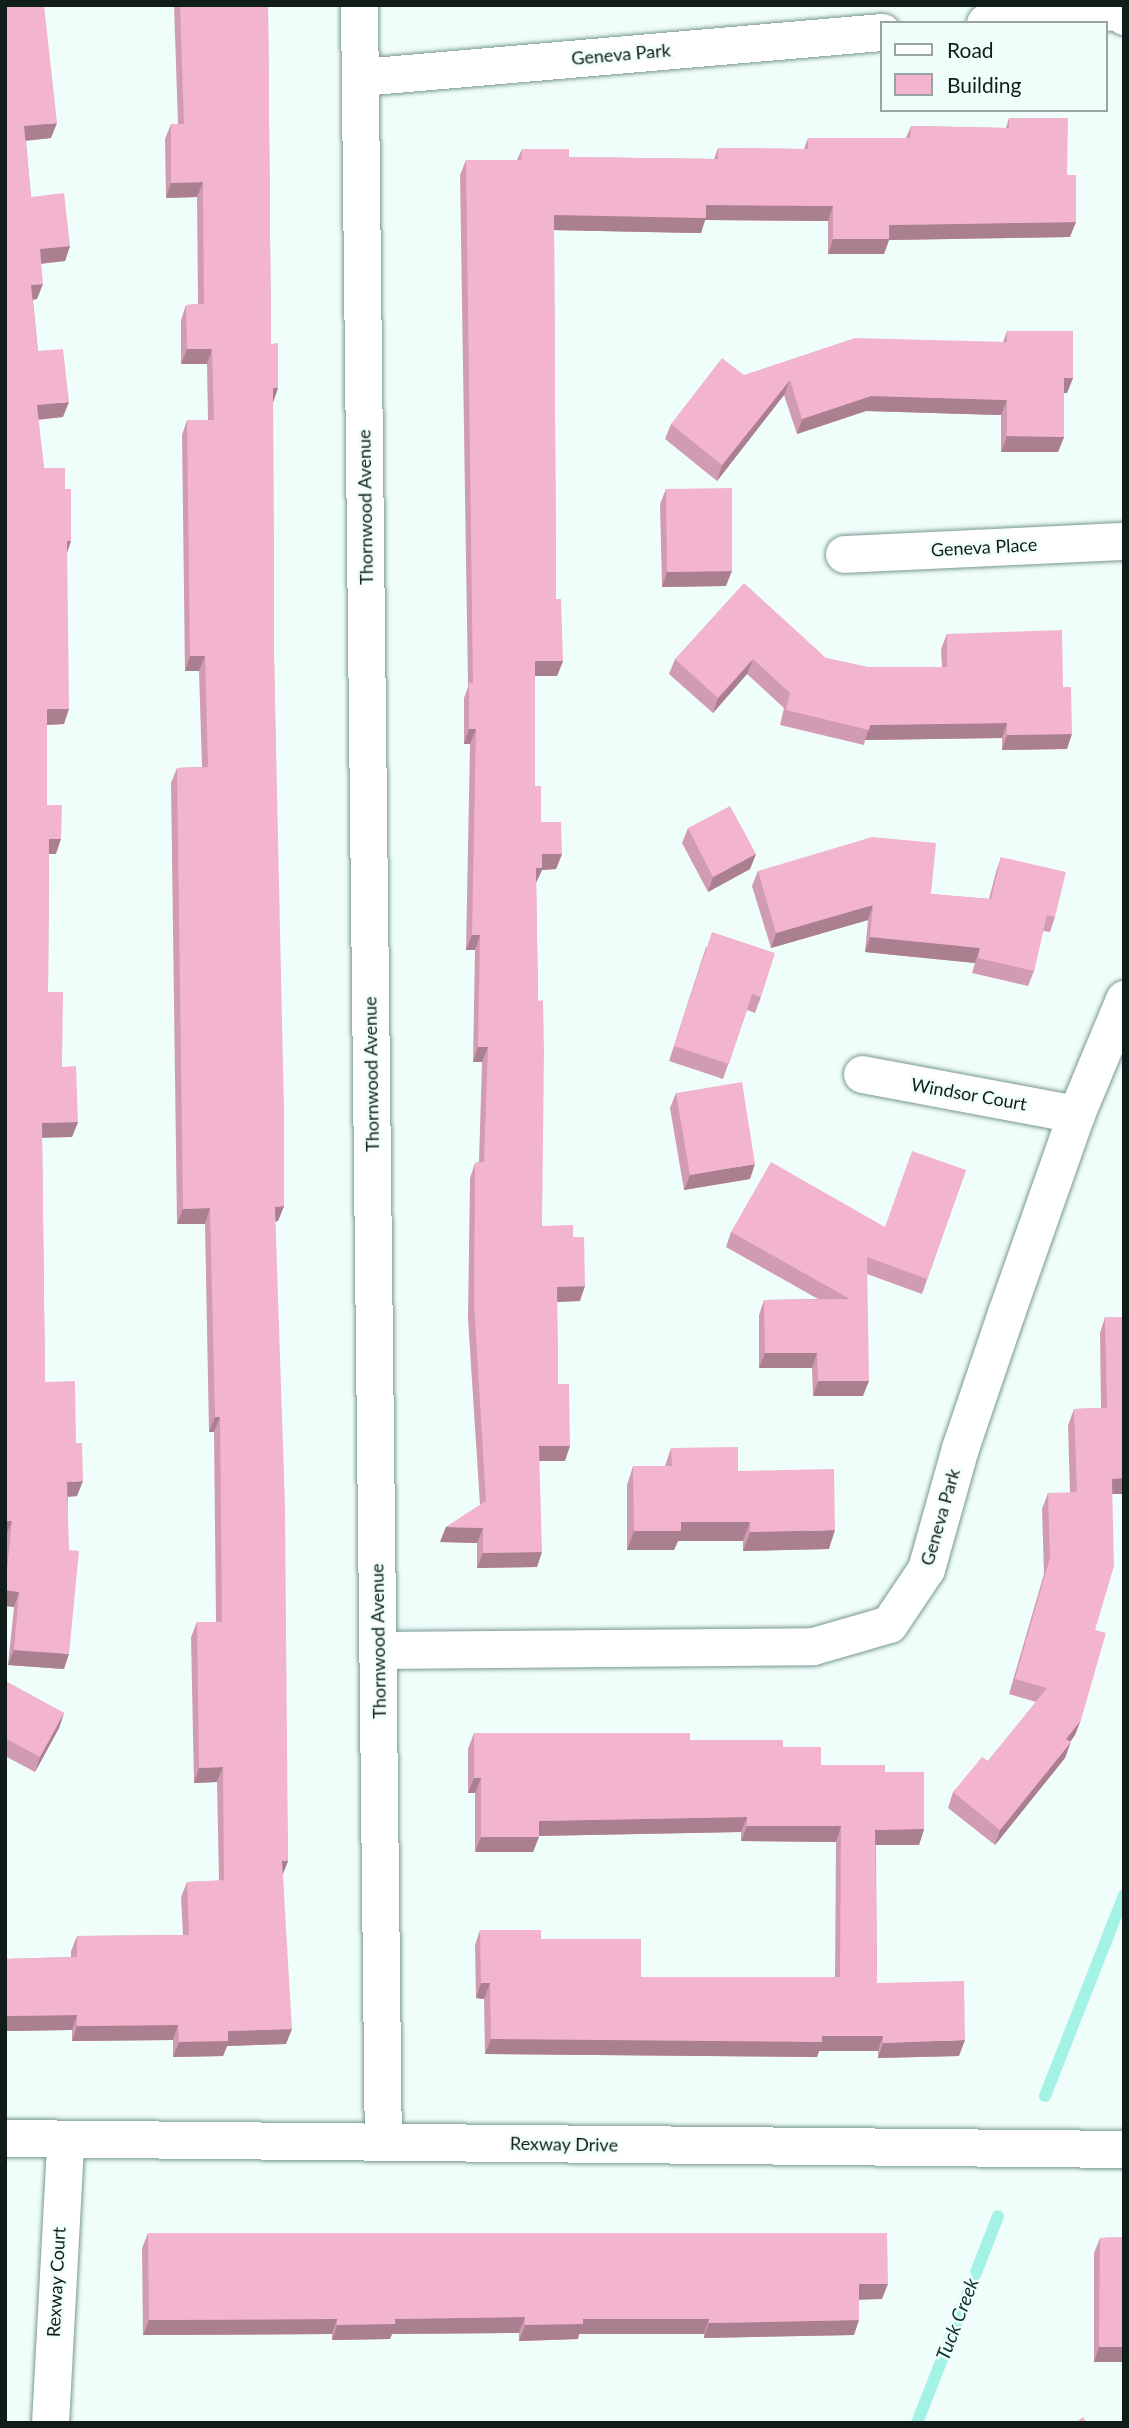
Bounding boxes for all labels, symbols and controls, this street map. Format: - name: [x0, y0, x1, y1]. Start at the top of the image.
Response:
- legend: [880, 21, 1108, 112]
- text: Road: [947, 37, 994, 62]
- street label: Geneva Park: [570, 39, 672, 69]
- text: Building: [947, 72, 1022, 97]
- street label: Thornwood Avenue: [353, 429, 377, 585]
- street label: Geneva Place: [930, 533, 1038, 561]
- street label: Thornwood Avenue: [359, 996, 383, 1152]
- street label: Windsor Court: [909, 1073, 1029, 1115]
- street label: Geneva Park: [916, 1466, 964, 1568]
- street label: Thornwood Avenue: [366, 1563, 390, 1719]
- street label: Rexway Drive: [510, 2132, 618, 2156]
- street label: Rexway Court: [42, 2226, 70, 2338]
- water label: Tuck Creek: [931, 2275, 983, 2363]

